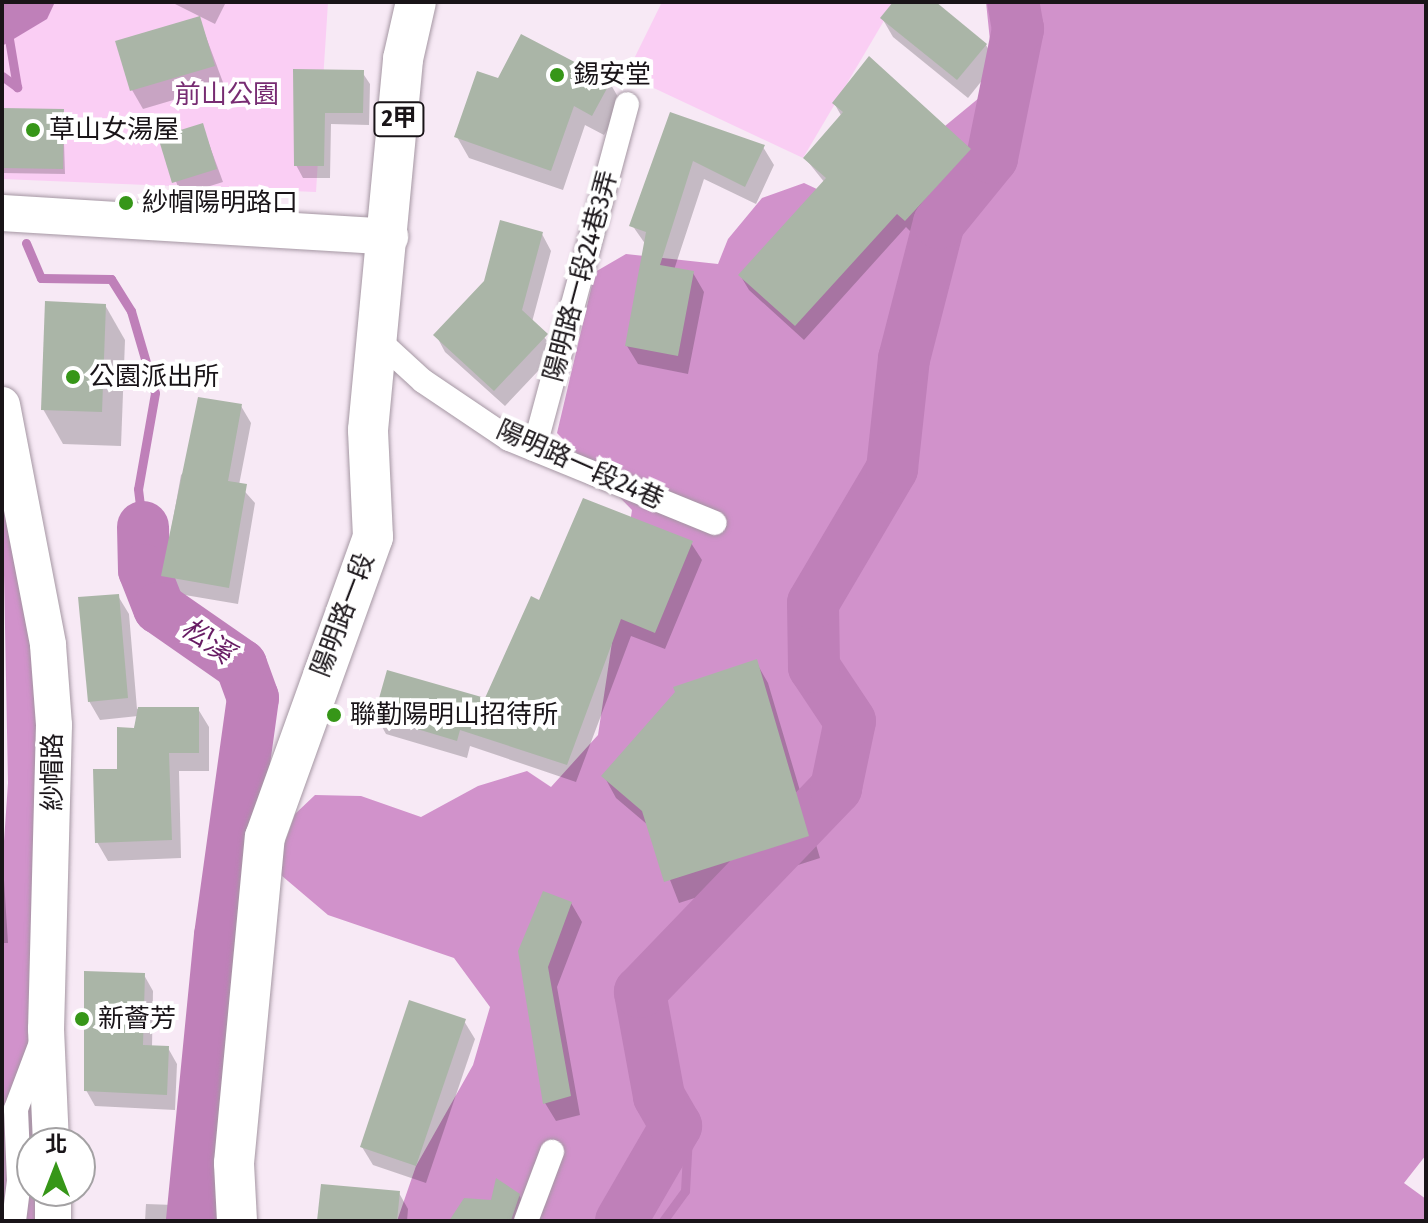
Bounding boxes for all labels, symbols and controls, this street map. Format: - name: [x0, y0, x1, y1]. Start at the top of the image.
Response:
- place label: 錫安堂: [573, 59, 651, 91]
- marker: 錫安堂: [548, 66, 566, 84]
- park label: 前山公園: [175, 79, 279, 111]
- road number: 2甲: [373, 99, 425, 139]
- place label: 草山女湯屋: [49, 114, 179, 146]
- marker: 草山女湯屋: [24, 121, 42, 139]
- street label: 陽明路一段24巷3弄: [538, 167, 624, 385]
- place label: 紗帽陽明路口: [142, 187, 298, 219]
- marker: 紗帽陽明路口: [117, 194, 135, 212]
- place label: 公園派出所: [89, 361, 219, 393]
- marker: 公園派出所: [64, 368, 82, 386]
- street label: 陽明路一段24巷: [492, 414, 668, 516]
- street label: 陽明路一段: [305, 549, 381, 681]
- water label: 松溪: [174, 611, 240, 671]
- place label: 聯勤陽明山招待所: [350, 699, 558, 731]
- marker: 聯勤陽明山招待所: [325, 706, 343, 724]
- street label: 紗帽路: [37, 733, 69, 811]
- place label: 新薈芳: [98, 1003, 176, 1035]
- marker: 新薈芳: [73, 1010, 91, 1028]
- north arrow: [16, 1127, 96, 1207]
- text: 北: [45, 1131, 67, 1158]

